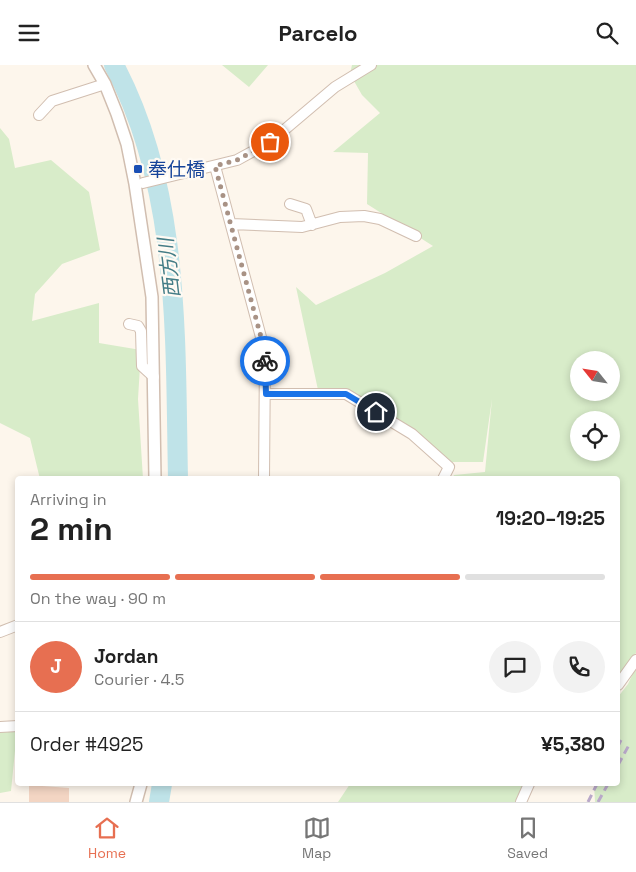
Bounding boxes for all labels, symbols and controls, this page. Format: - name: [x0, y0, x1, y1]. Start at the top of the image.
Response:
- icon: menu: [15, 19, 43, 47]
- text: Parcelo: [278, 19, 358, 47]
- icon: search: [593, 19, 621, 47]
- pin: [249, 121, 291, 163]
- icon: bag: [256, 128, 284, 156]
- place label: 奉仕橋: [148, 157, 205, 182]
- marker: 奉仕橋: [132, 163, 144, 175]
- water label: 西方川: [152, 235, 186, 299]
- courier: [240, 336, 290, 386]
- icon: bike: [251, 347, 279, 375]
- north arrow: [570, 351, 620, 401]
- map controls: [570, 351, 620, 461]
- pin: [355, 391, 397, 433]
- icon: home: [362, 398, 390, 426]
- button: locate: [570, 411, 620, 461]
- text: Arriving in: [30, 489, 107, 510]
- text: 19:20–19:25: [496, 506, 605, 531]
- text: 2 min: [30, 509, 113, 549]
- text: On the way · 90 m: [30, 588, 166, 609]
- button: chat: [489, 641, 541, 693]
- button: phone: [553, 641, 605, 693]
- text: Jordan: [94, 644, 159, 669]
- text: J: [50, 654, 62, 679]
- text: Courier · 4.5: [94, 669, 184, 690]
- text: Order #4925: [30, 732, 143, 757]
- text: ¥5,380: [541, 732, 605, 757]
- tab: Home: [88, 814, 126, 862]
- tab: Map: [302, 814, 331, 862]
- tab: Saved: [507, 814, 548, 862]

